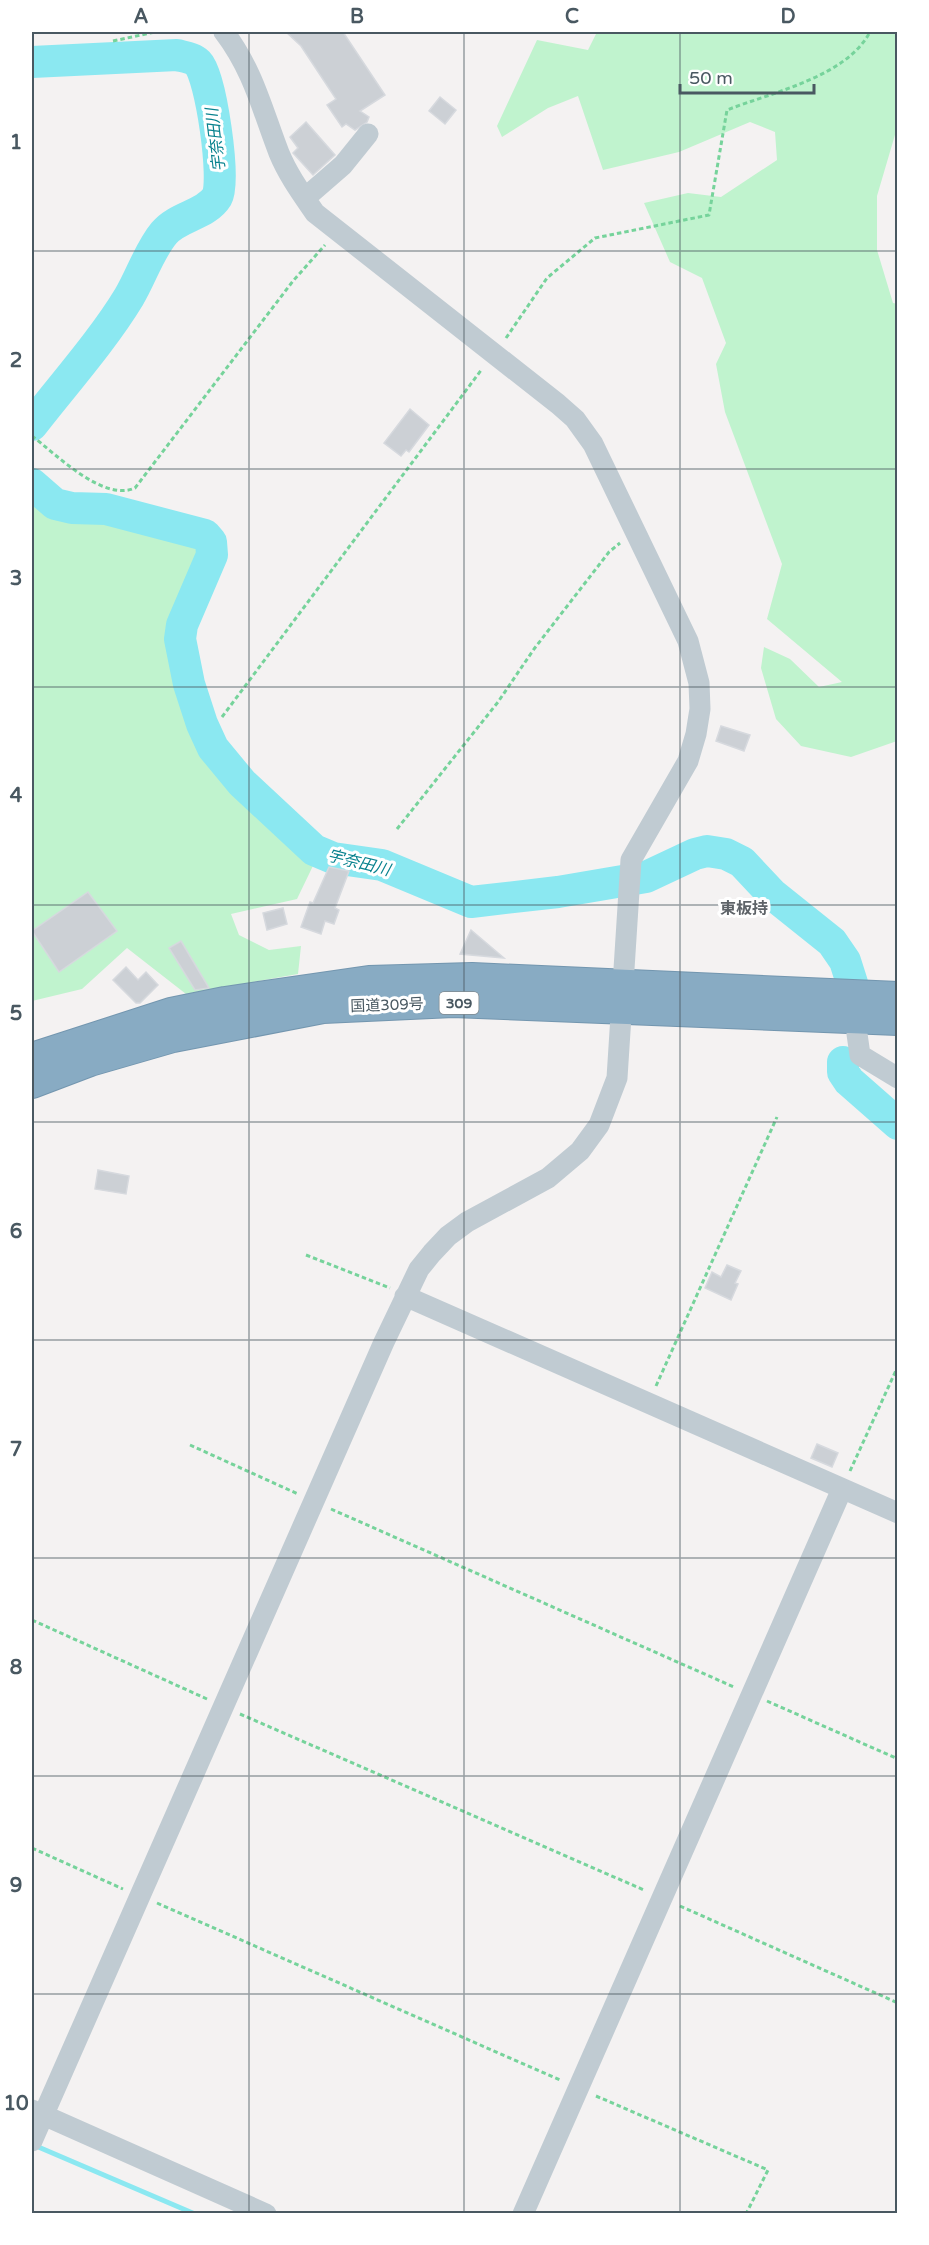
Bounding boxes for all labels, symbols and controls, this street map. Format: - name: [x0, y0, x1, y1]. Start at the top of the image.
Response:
- text: A: [134, 5, 149, 29]
- text: B: [350, 5, 364, 29]
- text: C: [565, 5, 579, 29]
- text: D: [780, 5, 796, 29]
- scale bar: [680, 57, 814, 95]
- text: 50 m: [689, 67, 733, 89]
- water label: 宇奈田川: [202, 105, 230, 173]
- text: 1: [10, 131, 22, 155]
- text: 2: [10, 349, 22, 373]
- text: 3: [10, 567, 22, 591]
- text: 4: [10, 784, 23, 808]
- water label: 宇奈田川: [325, 846, 394, 881]
- district label: 東板持: [720, 899, 768, 919]
- road number: 309: [440, 992, 478, 1014]
- street label: 国道309号: [350, 995, 424, 1015]
- text: 5: [10, 1002, 22, 1026]
- text: 6: [10, 1220, 22, 1244]
- text: 7: [10, 1438, 22, 1462]
- text: 8: [10, 1656, 22, 1680]
- text: 9: [10, 1874, 22, 1898]
- text: 10: [3, 2092, 29, 2116]

